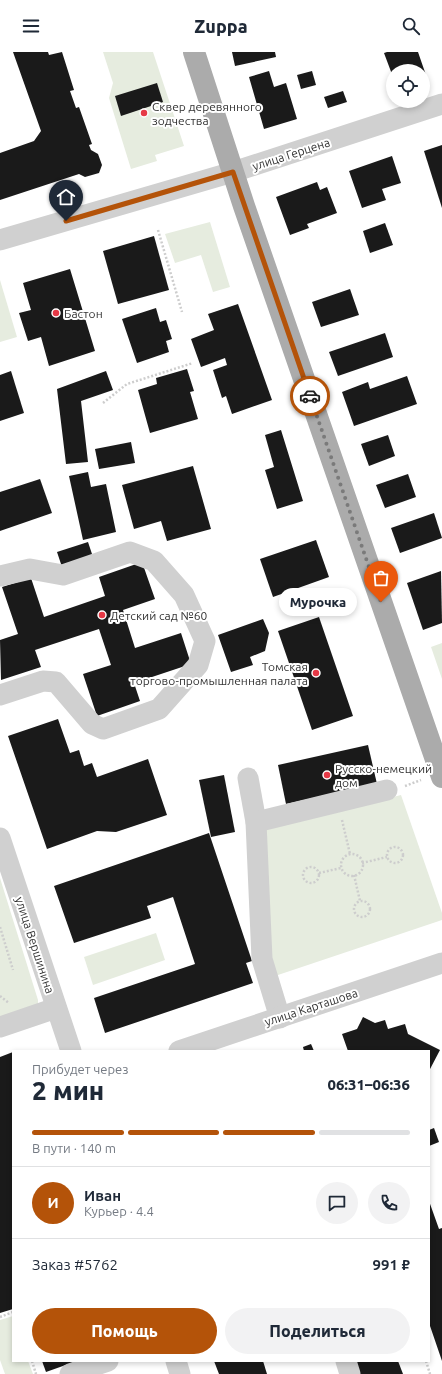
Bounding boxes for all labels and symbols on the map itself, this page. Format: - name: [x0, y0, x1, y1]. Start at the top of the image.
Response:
- place label: Сквер деревянного зодчества: [152, 100, 262, 127]
- marker: Сквер деревянного зодчества: [139, 108, 149, 118]
- street label: улица Герцена: [251, 135, 331, 173]
- pin: [49, 180, 83, 221]
- place label: Бастон: [64, 307, 103, 320]
- marker: Бастон: [51, 308, 61, 318]
- courier: [290, 376, 330, 416]
- pin: [364, 561, 398, 602]
- callout: Мурочка: [279, 588, 357, 616]
- place label: Детский сад №60: [110, 609, 208, 622]
- marker: Детский сад №60: [97, 610, 107, 620]
- place label: Томская торгово-промышленная палата: [130, 660, 308, 687]
- marker: Томская торгово-промышленная палата: [311, 668, 321, 678]
- place label: Русско-немецкий дом: [335, 762, 432, 789]
- marker: Русско-немецкий дом: [322, 770, 332, 780]
- street label: улица Вершинина: [13, 895, 57, 995]
- street label: улица Карташова: [263, 986, 359, 1028]

